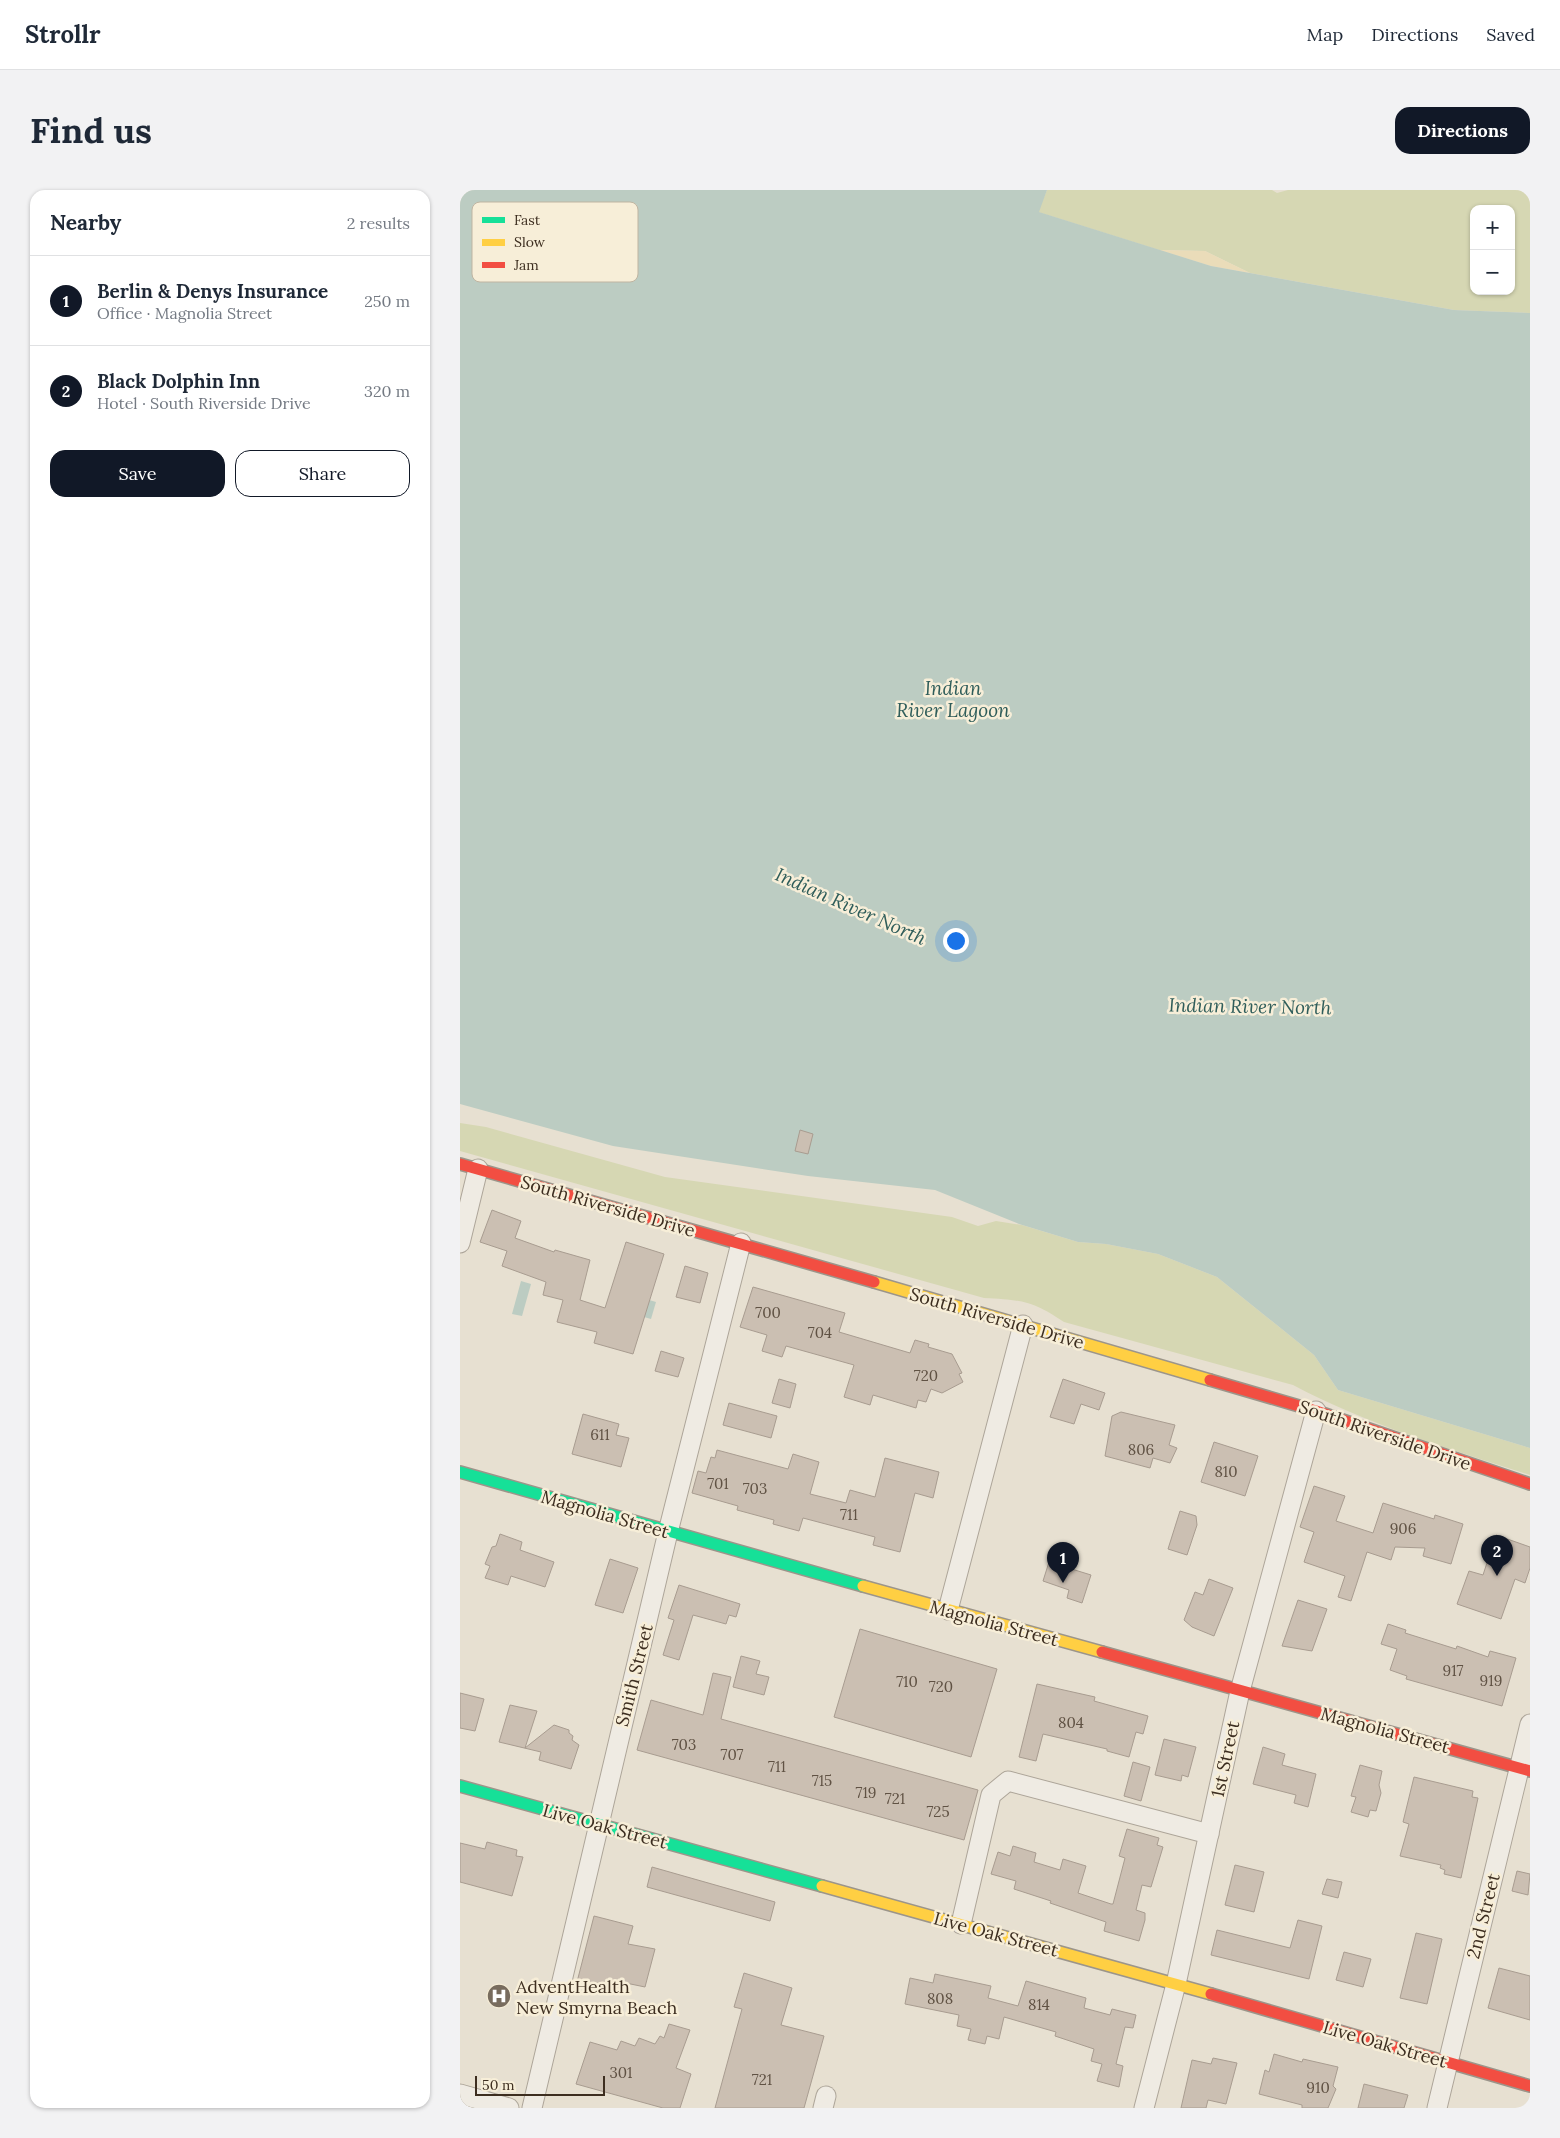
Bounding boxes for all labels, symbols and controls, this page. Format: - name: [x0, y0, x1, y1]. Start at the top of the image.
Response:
- text: Strollr: [25, 19, 100, 50]
- text: Map: [1307, 23, 1343, 46]
- text: Directions: [1371, 23, 1458, 46]
- text: Saved: [1486, 23, 1535, 46]
- button: Directions: [1395, 107, 1530, 154]
- text: Find us: [30, 108, 152, 153]
- legend: [472, 202, 638, 282]
- map controls: [1470, 205, 1515, 295]
- button: +: [1470, 205, 1515, 250]
- text: Nearby: [50, 209, 121, 236]
- text: Fast: [514, 211, 541, 229]
- text: 2 results: [347, 213, 410, 233]
- text: Slow: [514, 233, 546, 251]
- button: −: [1470, 250, 1515, 295]
- text: Jam: [513, 256, 539, 274]
- text: Berlin & Denys Insurance: [97, 279, 328, 303]
- text: 1: [63, 291, 69, 311]
- text: 250 m: [364, 291, 410, 311]
- text: Office · Magnolia Street: [97, 303, 272, 323]
- text: Black Dolphin Inn: [97, 369, 260, 393]
- text: 2: [62, 381, 70, 401]
- text: 320 m: [364, 381, 410, 401]
- text: Hotel · South Riverside Drive: [97, 393, 311, 413]
- button: Save: [50, 450, 225, 497]
- button: Share: [235, 450, 410, 497]
- water label: Indian River Lagoon: [896, 676, 1010, 722]
- water label: Indian River North: [772, 862, 930, 950]
- your location: [943, 928, 969, 954]
- water label: Indian River North: [1168, 993, 1332, 1019]
- street label: South Riverside Drive: [518, 1170, 698, 1242]
- street label: South Riverside Drive: [907, 1282, 1087, 1354]
- house number: 700: [755, 1303, 781, 1322]
- house number: 704: [808, 1323, 832, 1342]
- house number: 720: [914, 1366, 938, 1385]
- street label: South Riverside Drive: [1296, 1395, 1474, 1475]
- house number: 611: [590, 1425, 610, 1444]
- house number: 806: [1128, 1440, 1154, 1459]
- house number: 810: [1214, 1462, 1238, 1481]
- house number: 701: [707, 1474, 729, 1493]
- house number: 703: [743, 1479, 767, 1498]
- street label: Magnolia Street: [538, 1485, 672, 1543]
- house number: 711: [840, 1505, 858, 1524]
- house number: 906: [1390, 1519, 1416, 1538]
- pin: 2: [1481, 1535, 1513, 1576]
- pin: 1: [1047, 1542, 1079, 1583]
- street label: Magnolia Street: [927, 1595, 1061, 1651]
- street label: Smith Street: [610, 1621, 658, 1729]
- house number: 917: [1442, 1661, 1464, 1680]
- house number: 919: [1480, 1671, 1502, 1690]
- house number: 710: [896, 1672, 918, 1691]
- house number: 720: [929, 1677, 953, 1696]
- street label: Magnolia Street: [1318, 1702, 1452, 1758]
- house number: 804: [1058, 1713, 1084, 1732]
- street label: 1st Street: [1206, 1719, 1244, 1799]
- house number: 703: [672, 1735, 696, 1754]
- house number: 707: [721, 1745, 743, 1764]
- house number: 711: [768, 1757, 786, 1776]
- house number: 715: [812, 1771, 832, 1790]
- house number: 719: [855, 1783, 877, 1802]
- house number: 721: [885, 1789, 905, 1808]
- street label: Live Oak Street: [540, 1798, 670, 1854]
- house number: 725: [926, 1802, 950, 1821]
- street label: 2nd Street: [1461, 1871, 1505, 1961]
- street label: Live Oak Street: [931, 1906, 1061, 1962]
- place label: AdventHealth New Smyrna Beach: [515, 1975, 677, 2019]
- hospital icon: AdventHealth New Smyrna Beach: [486, 1983, 512, 2009]
- house number: 808: [927, 1989, 953, 2008]
- house number: 814: [1028, 1995, 1050, 2014]
- street label: Live Oak Street: [1320, 2015, 1450, 2073]
- house number: 301: [609, 2063, 633, 2082]
- house number: 721: [752, 2070, 772, 2089]
- scale bar: [475, 2073, 605, 2096]
- text: 50 m: [482, 2076, 515, 2094]
- house number: 910: [1306, 2078, 1330, 2097]

